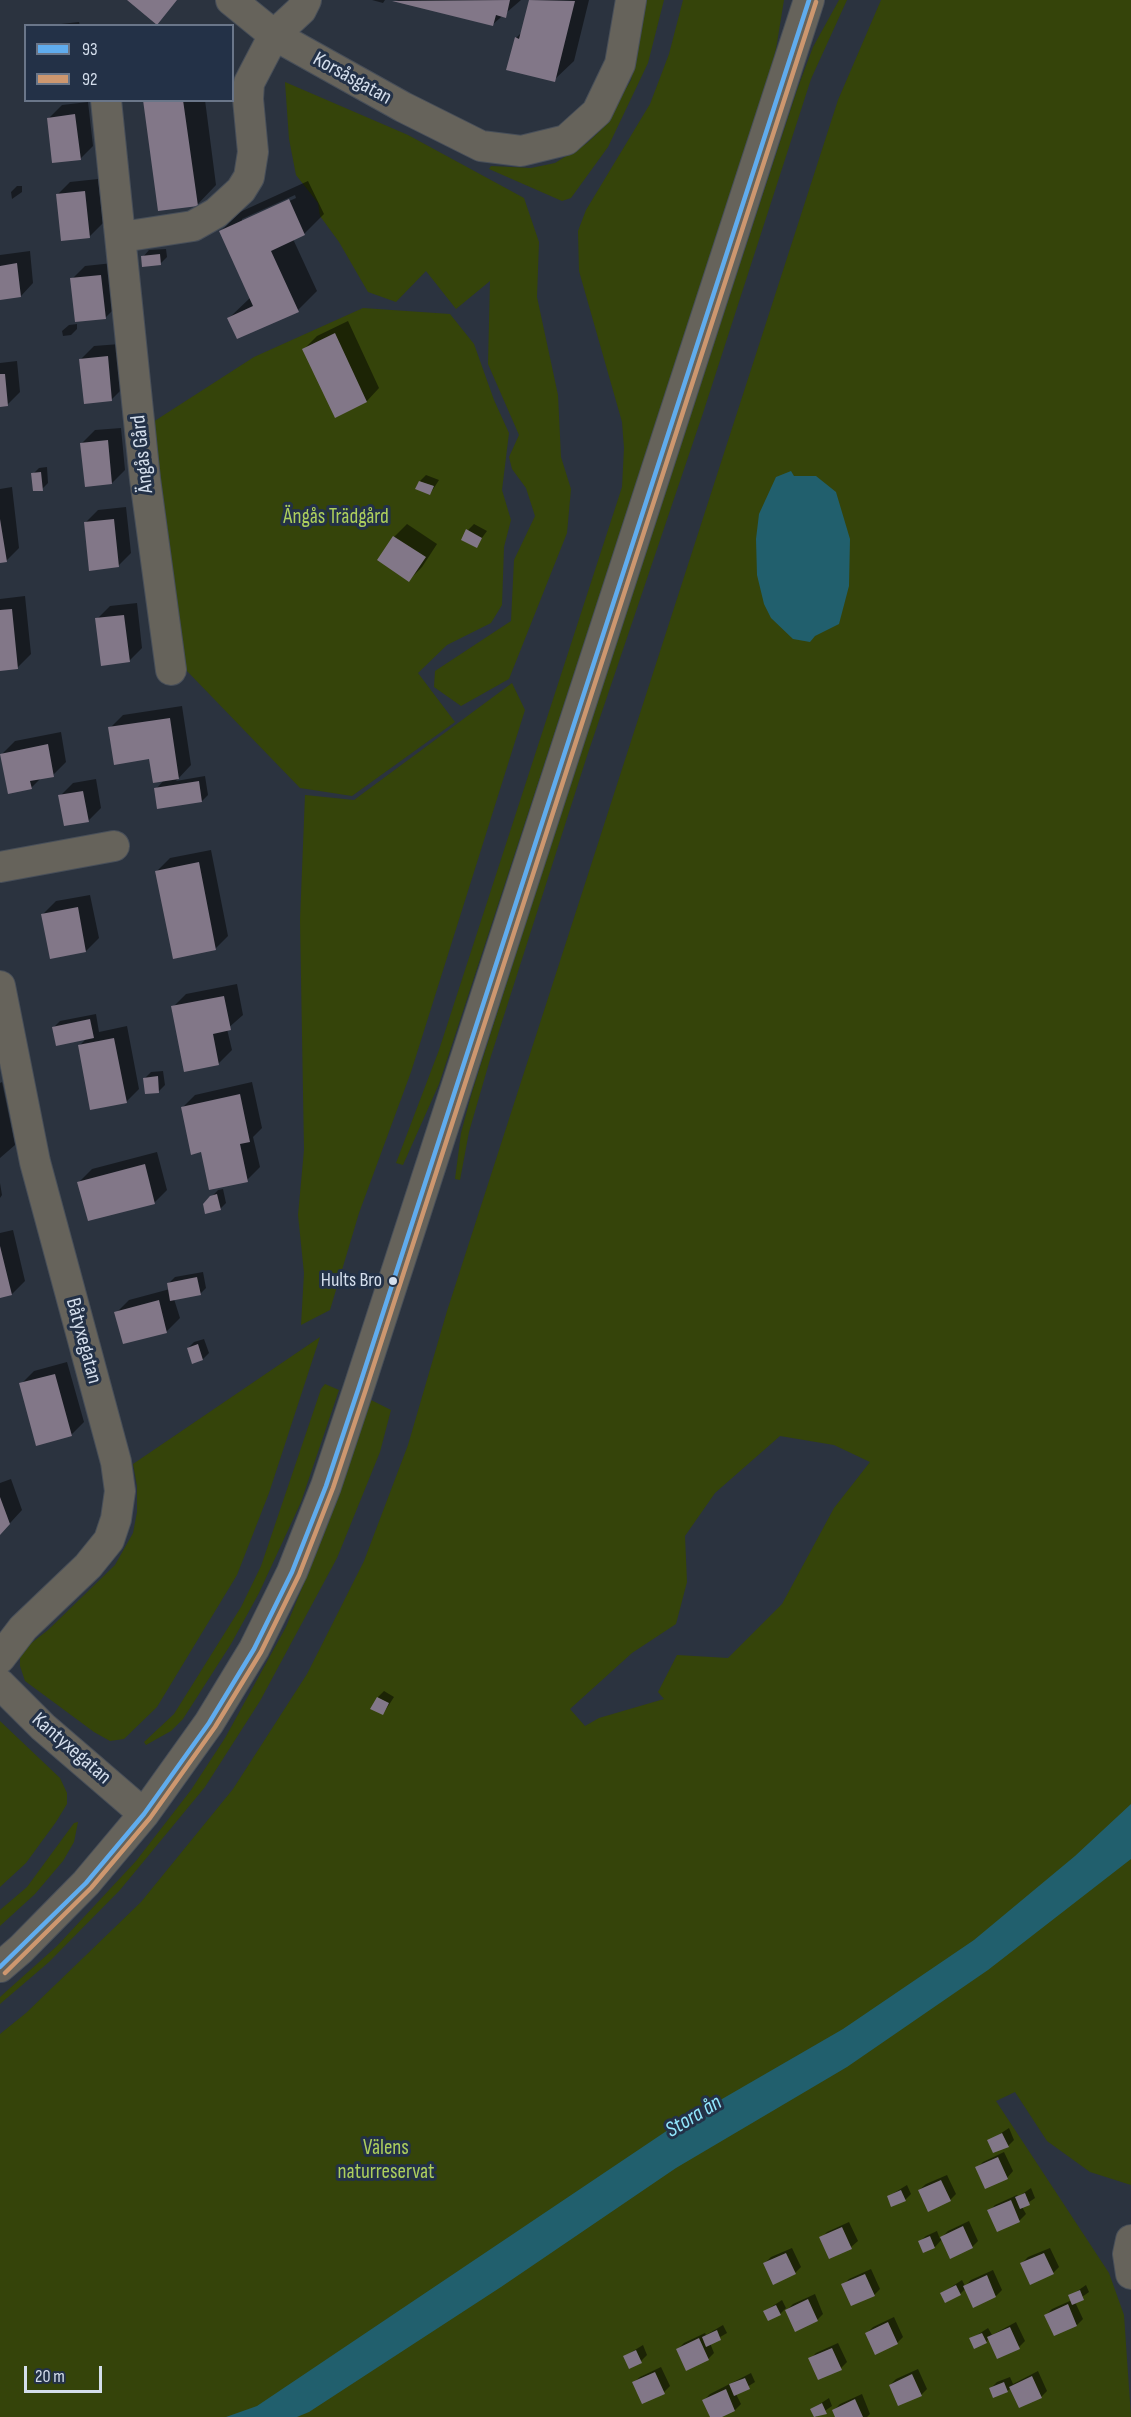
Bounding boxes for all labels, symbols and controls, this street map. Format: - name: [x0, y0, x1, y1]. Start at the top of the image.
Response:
- legend: [24, 24, 234, 102]
- text: 93: [82, 39, 98, 60]
- street label: Korsåsgatan: [308, 47, 396, 111]
- text: 92: [82, 69, 97, 90]
- street label: Ängås Gård: [126, 414, 160, 494]
- park label: Ängås Trädgård: [283, 505, 389, 531]
- place label: Hults Bro: [321, 1269, 382, 1293]
- marker: Hults Bro: [387, 1275, 399, 1287]
- street label: Båtyxegatan: [59, 1295, 107, 1387]
- street label: Kantyxegatan: [26, 1708, 116, 1790]
- water label: Stora ån: [661, 2090, 727, 2144]
- park label: Välens naturreservat: [338, 2136, 434, 2186]
- scale bar: [27, 2354, 105, 2392]
- text: 20 m: [35, 2366, 65, 2387]

